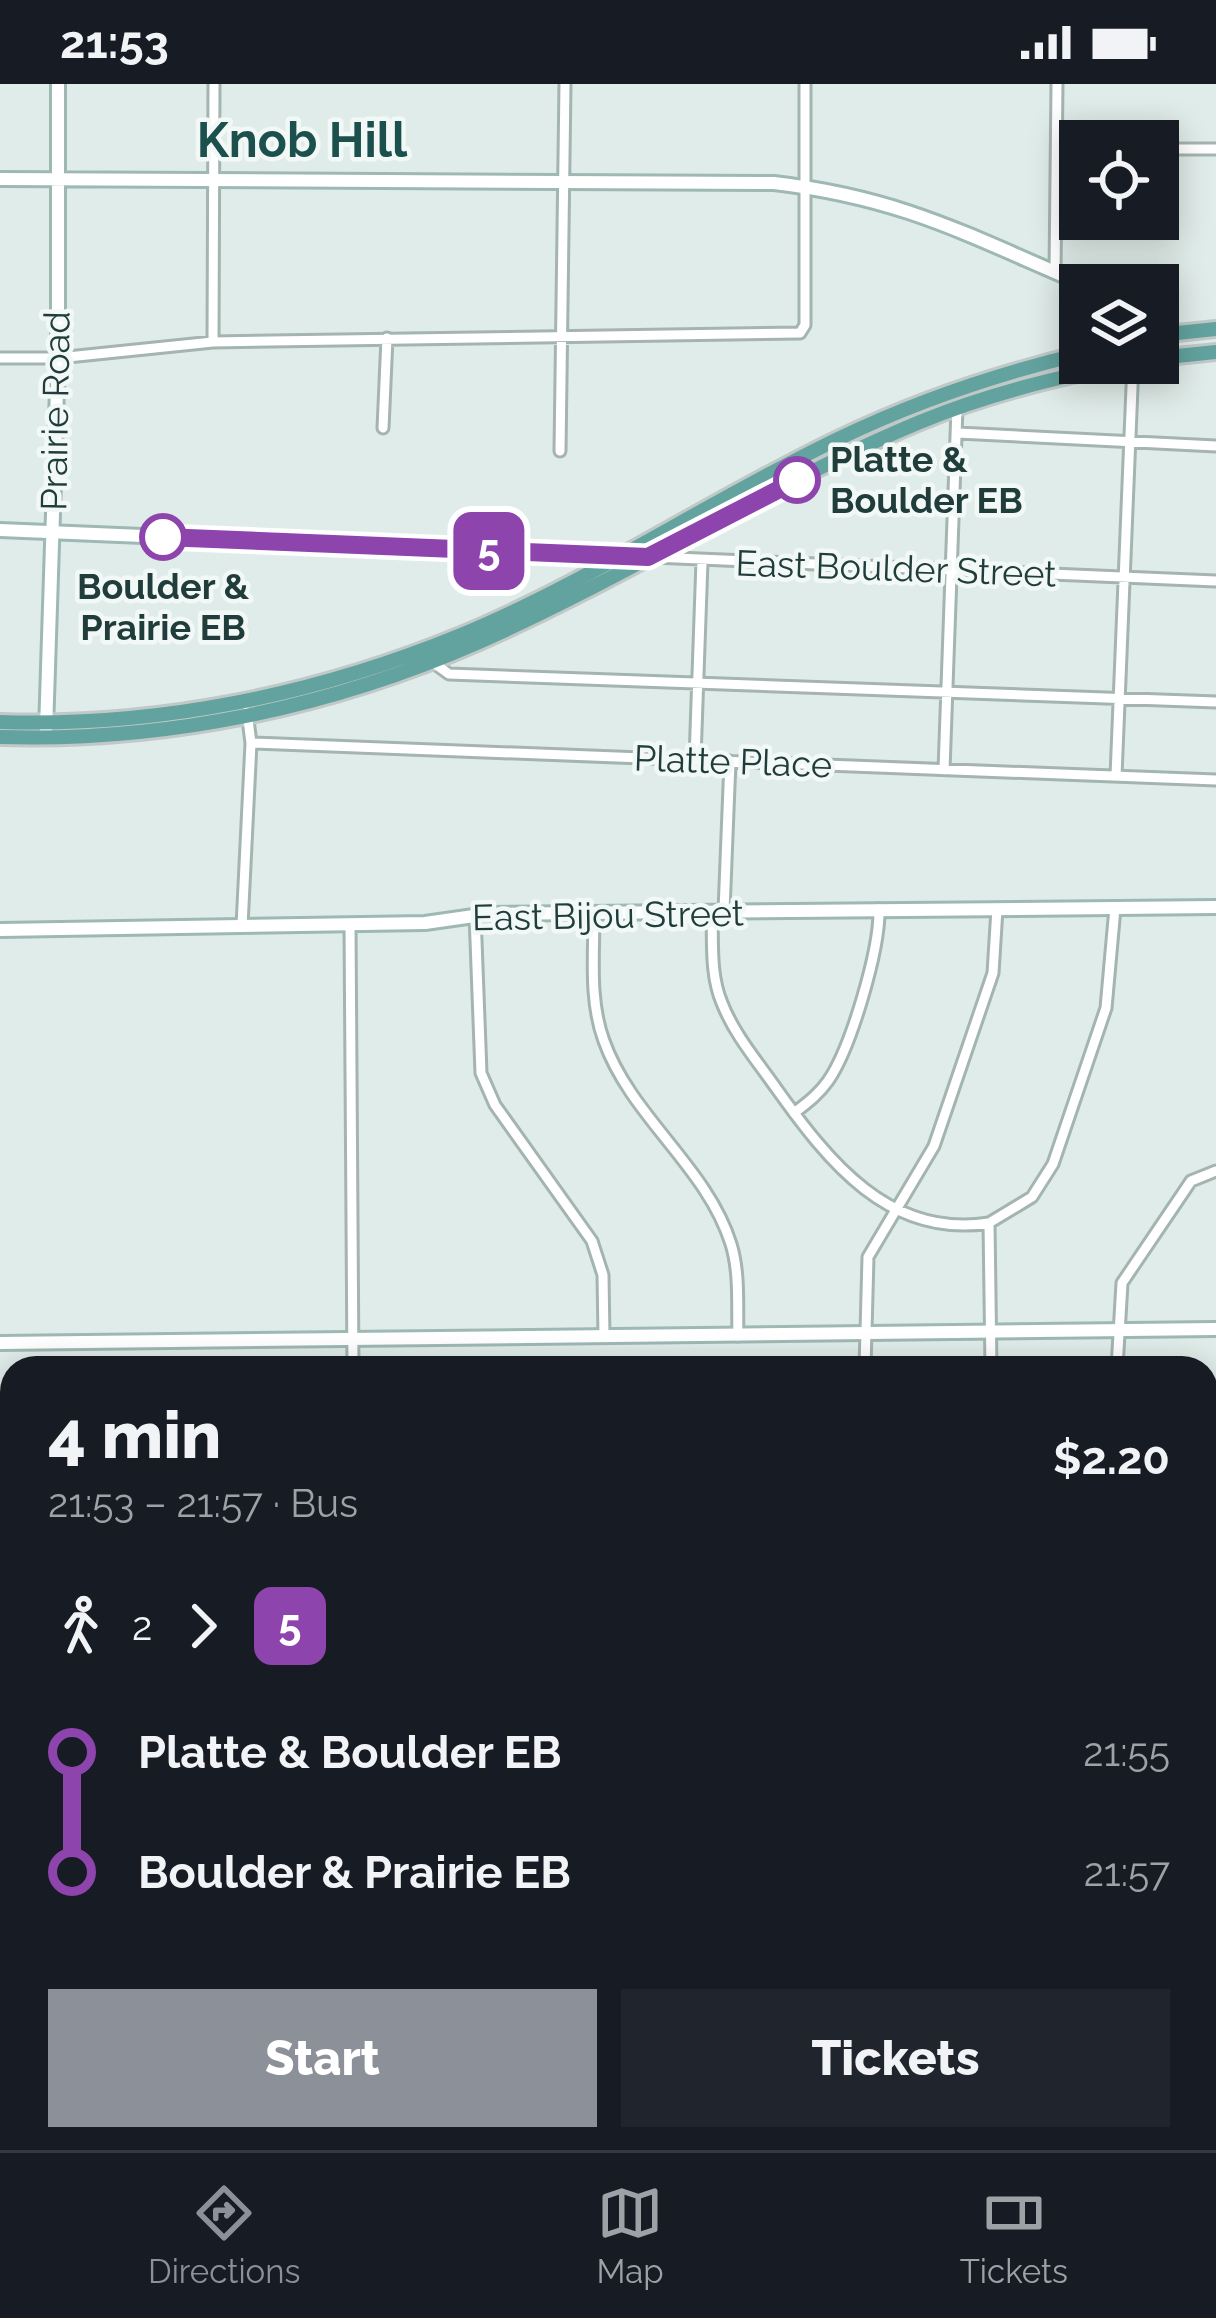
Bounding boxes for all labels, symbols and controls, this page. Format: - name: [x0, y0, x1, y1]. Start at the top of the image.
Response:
- text: 21:53: [60, 16, 169, 69]
- district label: Knob Hill: [197, 112, 408, 168]
- map controls: [1059, 120, 1179, 384]
- button: locate: [1059, 120, 1179, 240]
- button: layers: [1059, 264, 1179, 384]
- street label: Prairie Road: [32, 311, 78, 511]
- place label: Platte & Boulder EB: [830, 438, 1023, 521]
- marker: Platte & Boulder EB: [775, 458, 819, 502]
- line badge: 5: [450, 512, 528, 590]
- marker: Boulder & Prairie EB: [141, 515, 185, 559]
- text: 5: [477, 526, 501, 575]
- street label: East Boulder Street: [735, 541, 1057, 595]
- place label: Boulder & Prairie EB: [77, 565, 249, 648]
- street label: Platte Place: [633, 737, 833, 785]
- street label: East Bijou Street: [472, 892, 744, 938]
- text: 4 min: [48, 1396, 221, 1473]
- text: $2.20: [1053, 1432, 1170, 1485]
- text: 21:53 – 21:57 · Bus: [48, 1480, 358, 1526]
- icon: walk: [48, 1593, 114, 1659]
- icon: forward: [170, 1593, 236, 1659]
- text: 5: [278, 1601, 302, 1650]
- text: 2: [132, 1603, 152, 1649]
- text: Platte & Boulder EB: [138, 1726, 562, 1779]
- text: 21:55: [1083, 1729, 1170, 1775]
- text: Boulder & Prairie EB: [138, 1846, 571, 1899]
- text: 21:57: [1084, 1849, 1170, 1895]
- button: Start: [48, 1989, 597, 2127]
- button: Tickets: [621, 1989, 1170, 2127]
- tab: Directions: [148, 2180, 300, 2291]
- tab: Map: [597, 2180, 664, 2291]
- tab: Tickets: [960, 2180, 1068, 2291]

